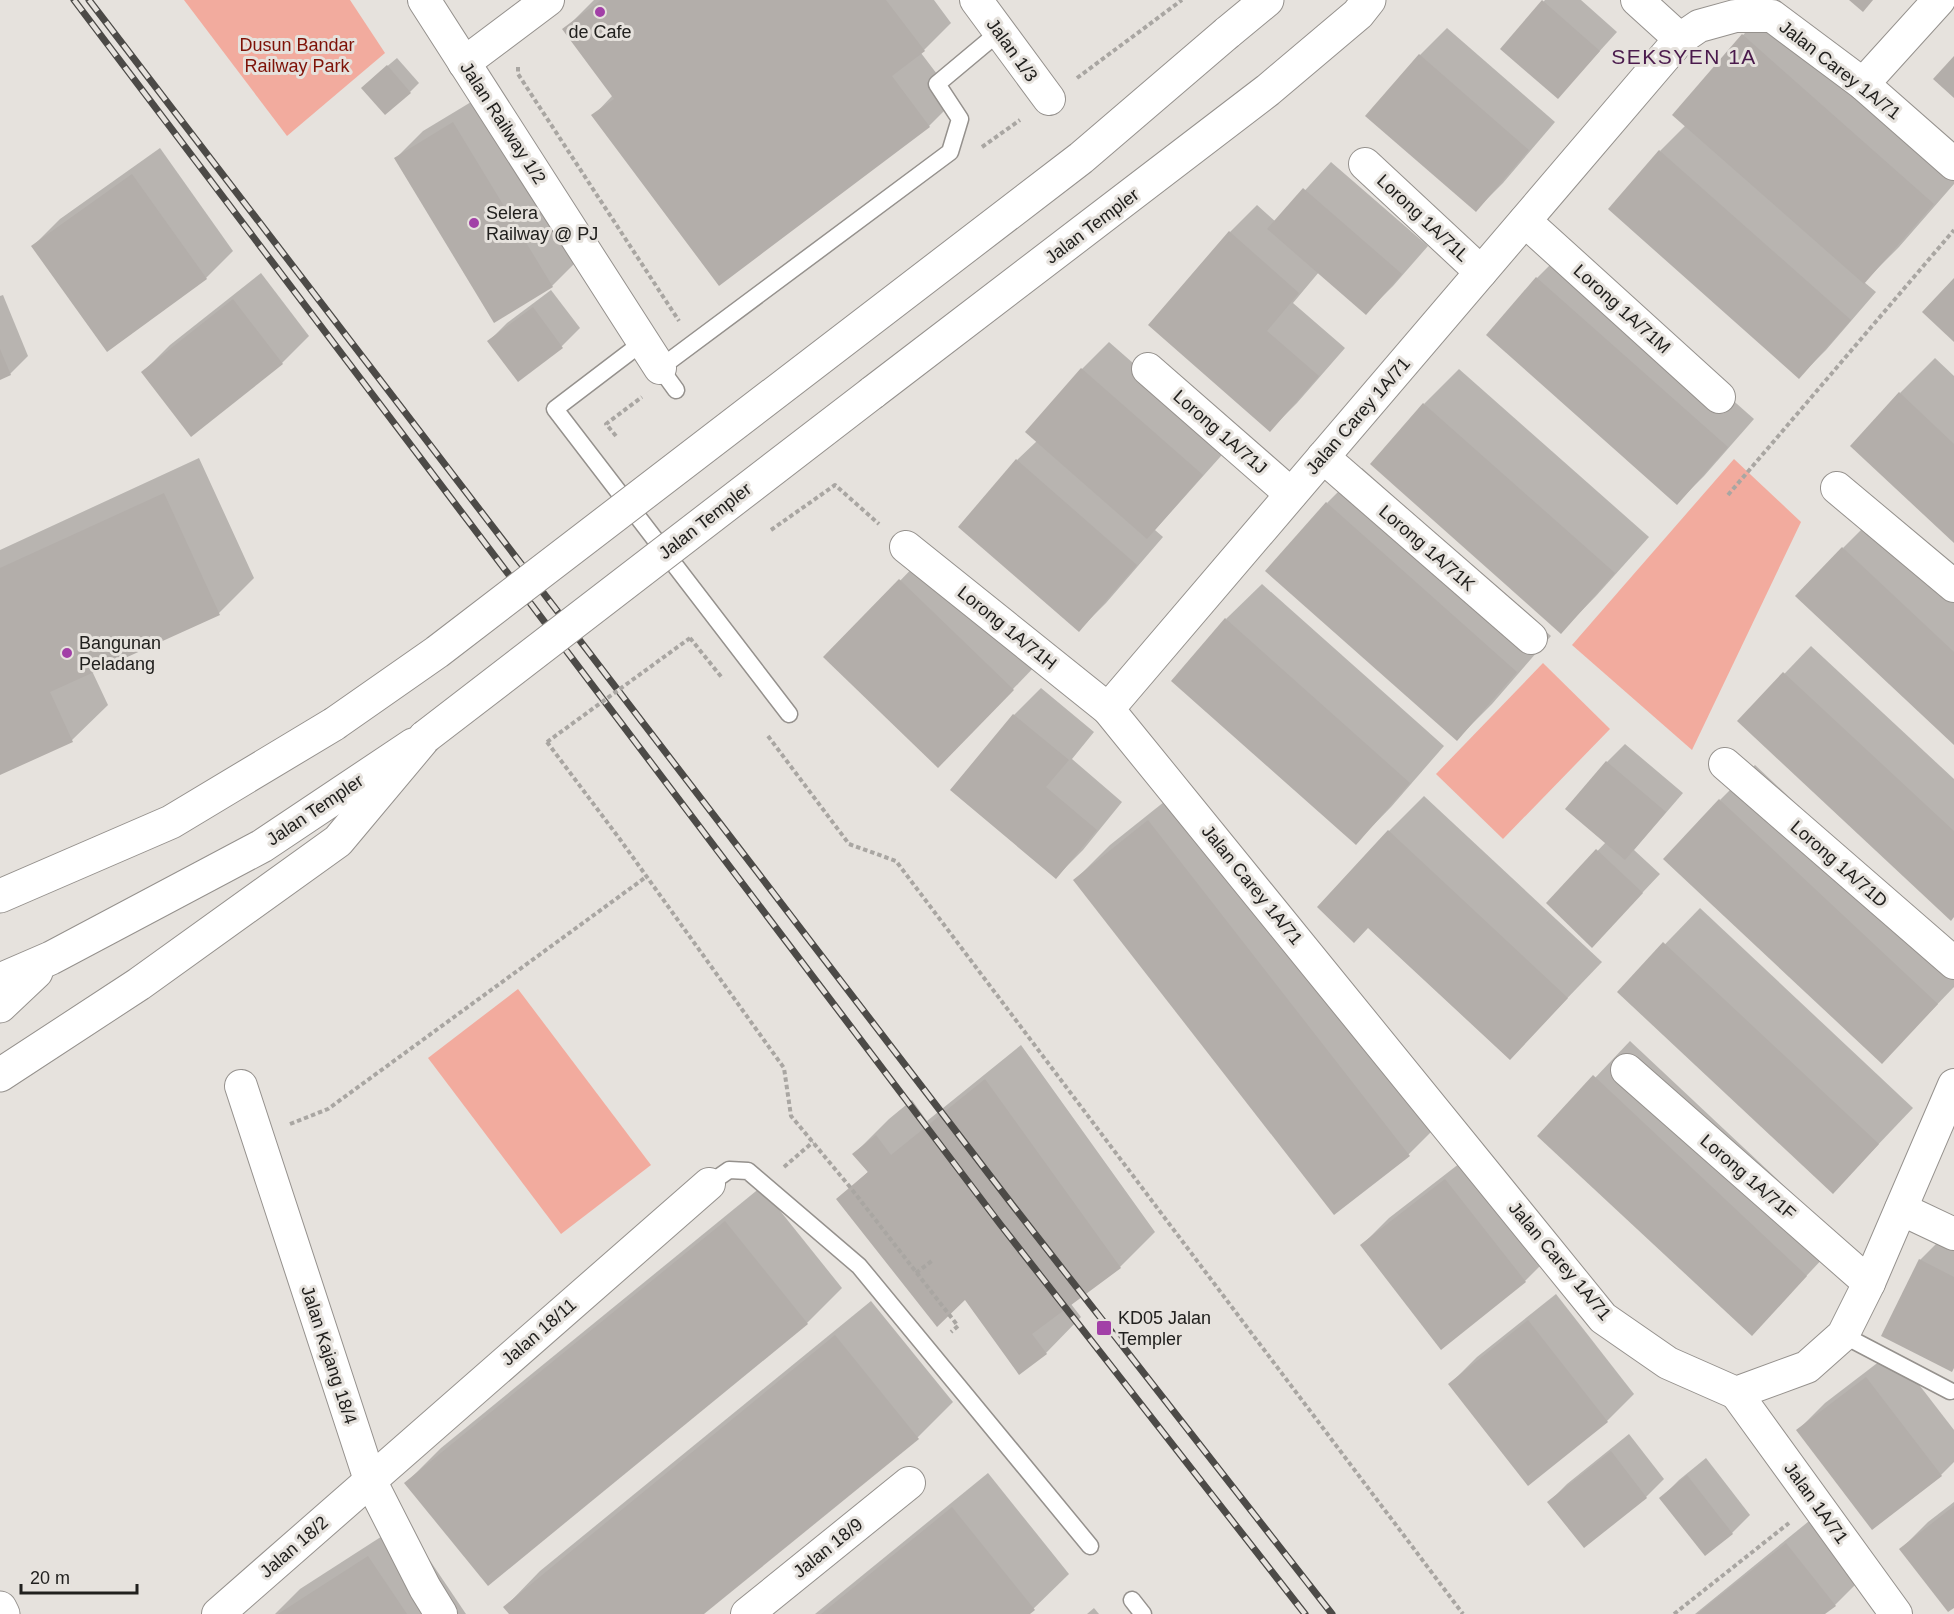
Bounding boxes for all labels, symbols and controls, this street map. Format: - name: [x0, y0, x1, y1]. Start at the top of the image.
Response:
- marker: de Cafe: [593, 5, 607, 19]
- street label: Jalan 1/3: [982, 15, 1042, 85]
- street label: Jalan Carey 1A/71: [1775, 17, 1905, 123]
- place label: de Cafe: [568, 22, 632, 42]
- park label: Dusun Bandar Railway Park: [239, 35, 355, 76]
- district label: SEKSYEN 1A: [1611, 45, 1757, 68]
- street label: Jalan Railway 1/2: [456, 58, 550, 188]
- street label: Lorong 1A/71L: [1373, 170, 1473, 266]
- street label: Jalan Templer: [1041, 184, 1143, 268]
- place label: Selera Railway @ PJ: [486, 203, 598, 244]
- marker: Selera Railway @ PJ: [467, 216, 481, 230]
- street label: Lorong 1A/71M: [1570, 260, 1674, 358]
- street label: Jalan Carey 1A/71: [1302, 354, 1414, 478]
- street label: Lorong 1A/71J: [1169, 386, 1271, 478]
- street label: Jalan Templer: [655, 479, 755, 563]
- street label: Lorong 1A/71K: [1375, 501, 1479, 595]
- street label: Lorong 1A/71H: [954, 582, 1060, 674]
- place label: Bangunan Peladang: [79, 633, 161, 674]
- marker: Bangunan Peladang: [60, 646, 74, 660]
- street label: Jalan Templer: [263, 770, 367, 850]
- street label: Lorong 1A/71D: [1787, 817, 1891, 911]
- street label: Jalan Carey 1A/71: [1198, 821, 1306, 949]
- street label: Lorong 1A/71F: [1696, 1130, 1800, 1224]
- street label: Jalan Carey 1A/71: [1505, 1198, 1615, 1324]
- street label: Jalan Kajang 18/4: [297, 1283, 361, 1427]
- street label: Jalan 18/11: [498, 1294, 580, 1370]
- place label: KD05 Jalan Templer: [1118, 1308, 1211, 1349]
- marker: KD05 Jalan Templer: [1095, 1319, 1113, 1337]
- street label: Jalan 1A/71: [1780, 1459, 1852, 1547]
- street label: Jalan 18/2: [256, 1512, 332, 1582]
- street label: Jalan 18/9: [789, 1514, 867, 1582]
- scale bar: [21, 1557, 136, 1595]
- text: 20 m: [30, 1568, 70, 1588]

